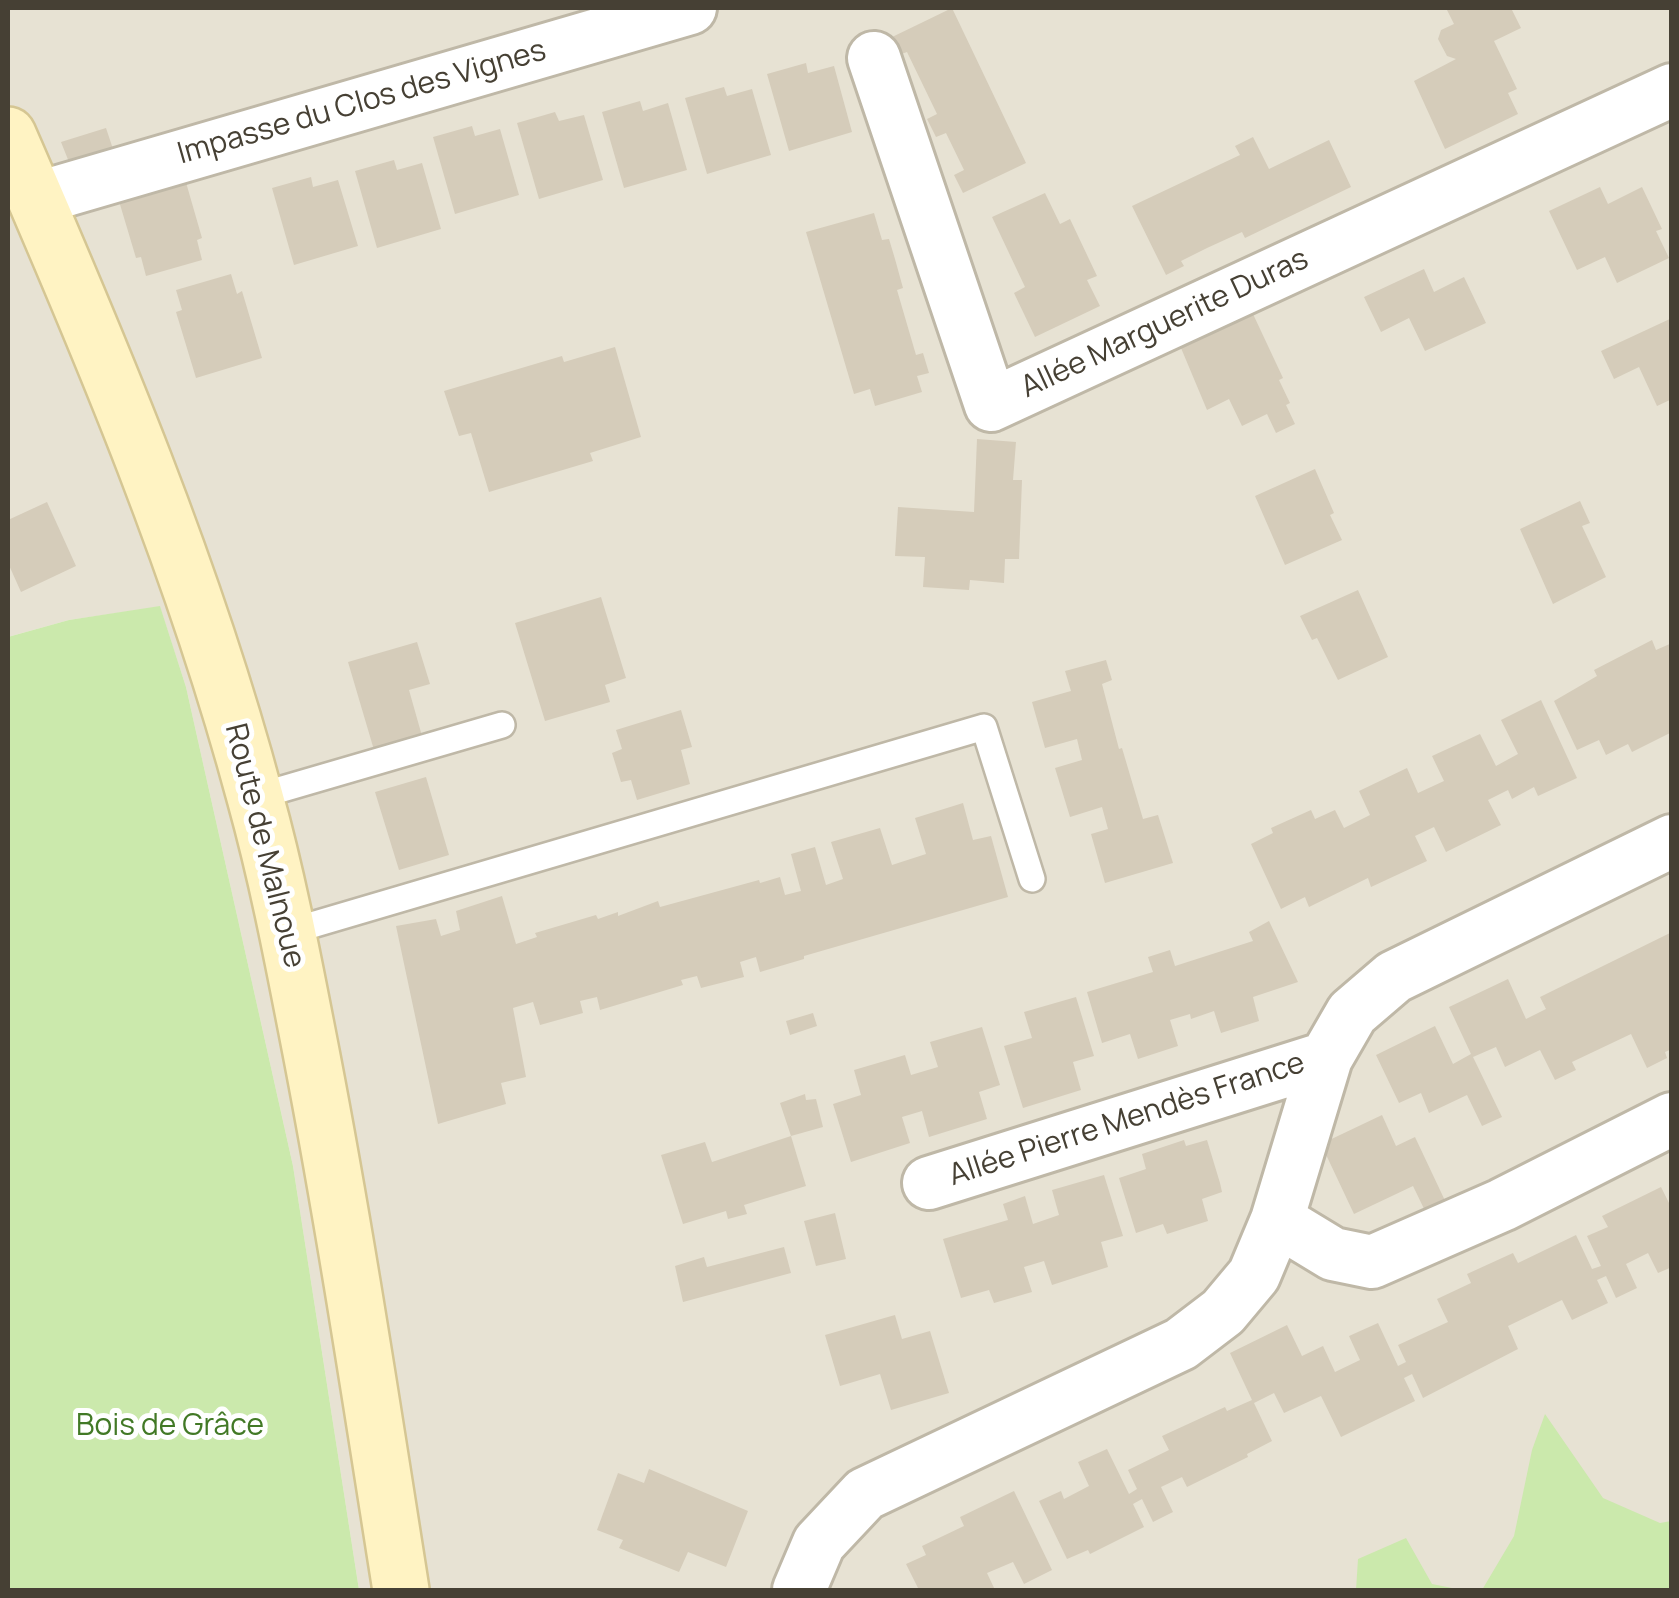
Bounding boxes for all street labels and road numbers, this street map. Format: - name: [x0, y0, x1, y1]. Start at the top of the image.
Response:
- street label: Impasse du Clos des Vignes: [174, 33, 550, 173]
- street label: Allée Marguerite Duras: [1016, 242, 1314, 406]
- street label: Route de Malnoue: [216, 720, 312, 972]
- street label: Allée Pierre Mendès France: [945, 1045, 1309, 1195]

